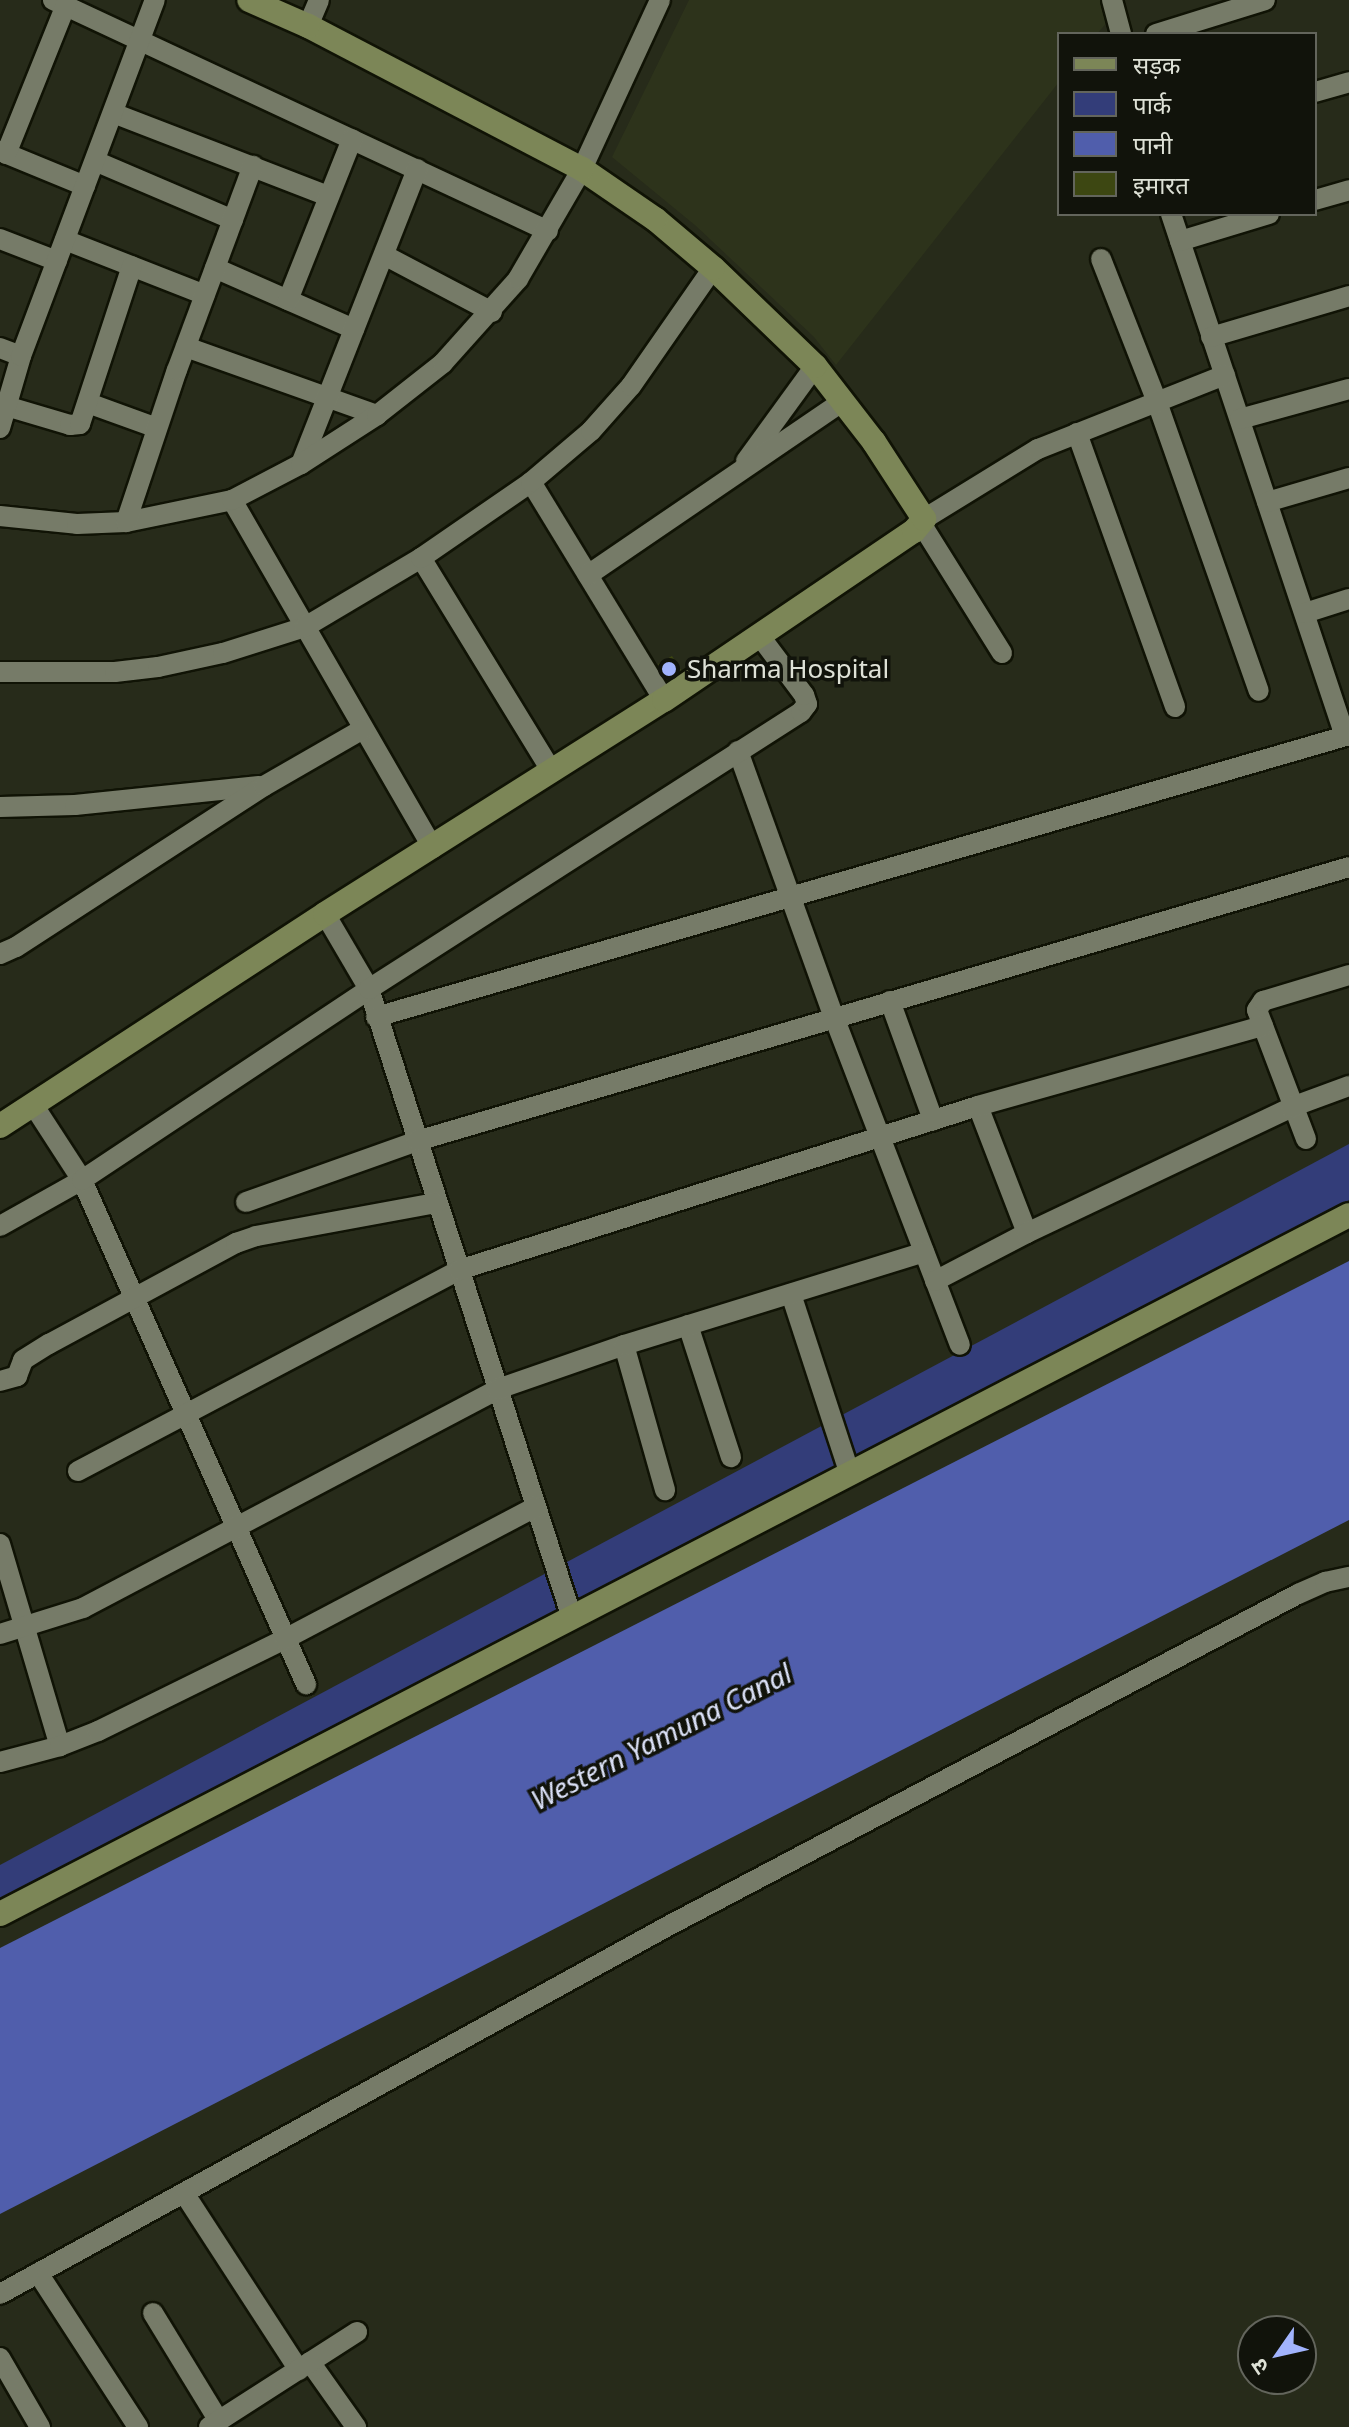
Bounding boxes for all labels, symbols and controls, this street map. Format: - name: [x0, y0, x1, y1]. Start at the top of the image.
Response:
- legend: [1057, 32, 1317, 216]
- text: सड़क: [1133, 48, 1181, 81]
- text: पार्क: [1133, 88, 1171, 121]
- text: पानी: [1133, 128, 1172, 161]
- text: इमारत: [1133, 168, 1189, 201]
- place label: Sharma Hospital: [687, 653, 889, 685]
- marker: Sharma Hospital: [658, 658, 680, 680]
- water label: Western Yamuna Canal: [525, 1656, 797, 1816]
- north arrow: [1237, 2315, 1317, 2395]
- text: उ: [1243, 2354, 1275, 2381]

